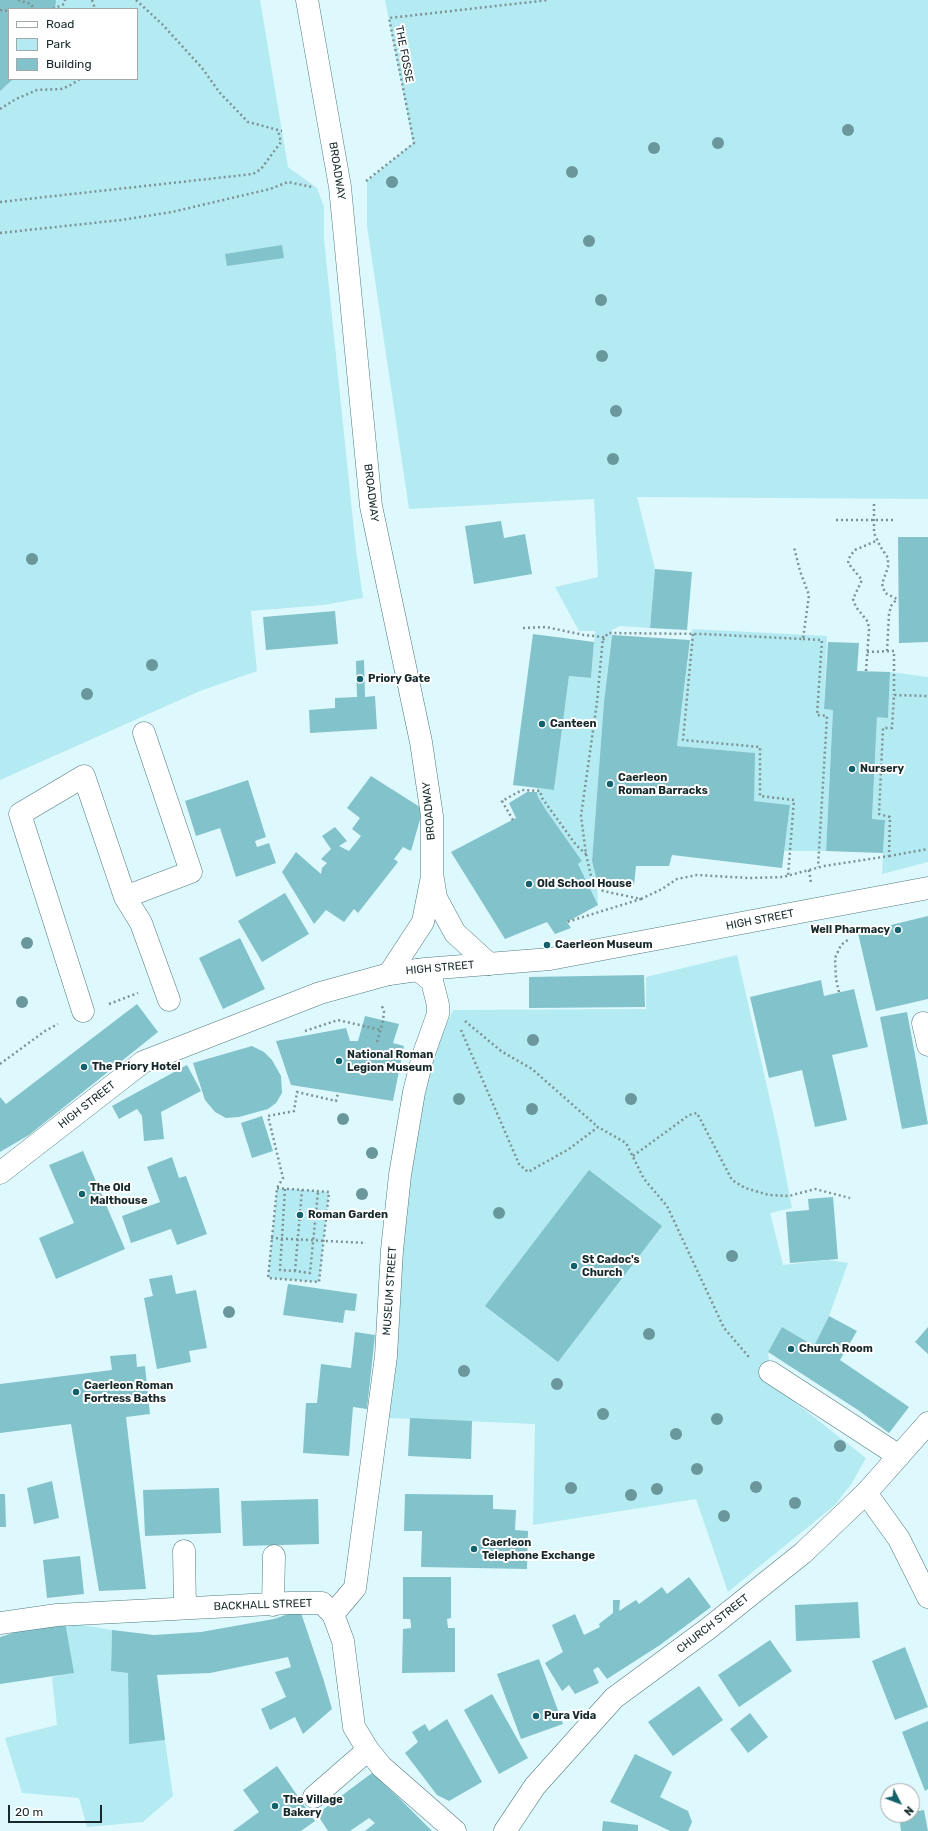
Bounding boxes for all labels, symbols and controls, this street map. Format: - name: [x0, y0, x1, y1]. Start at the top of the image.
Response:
- legend: [8, 8, 138, 80]
- text: Road: [46, 17, 74, 31]
- street label: THE FOSSE: [392, 24, 416, 84]
- text: Park: [46, 37, 71, 51]
- text: Building: [46, 57, 92, 71]
- street label: BROADWAY: [326, 141, 348, 201]
- street label: BROADWAY: [361, 463, 381, 523]
- place label: Priory Gate: [368, 672, 430, 686]
- marker: Priory Gate: [355, 674, 365, 684]
- place label: Canteen: [550, 717, 597, 731]
- marker: Canteen: [537, 719, 547, 729]
- place label: Nursery: [860, 762, 904, 776]
- marker: Nursery: [847, 764, 857, 774]
- place label: Caerleon Roman Barracks: [618, 771, 708, 797]
- marker: Caerleon Roman Barracks: [605, 779, 615, 789]
- street label: BROADWAY: [420, 781, 438, 841]
- place label: Old School House: [537, 877, 632, 891]
- marker: Old School House: [524, 879, 534, 889]
- street label: HIGH STREET: [725, 907, 795, 933]
- place label: Well Pharmacy: [810, 923, 890, 937]
- marker: Well Pharmacy: [893, 925, 903, 935]
- place label: Caerleon Museum: [555, 938, 652, 952]
- marker: Caerleon Museum: [542, 940, 552, 950]
- street label: HIGH STREET: [405, 958, 475, 978]
- place label: National Roman Legion Museum: [347, 1048, 433, 1074]
- marker: National Roman Legion Museum: [334, 1056, 344, 1066]
- place label: The Priory Hotel: [92, 1060, 181, 1074]
- marker: The Priory Hotel: [79, 1062, 89, 1072]
- street label: HIGH STREET: [56, 1079, 118, 1131]
- place label: The Old Malthouse: [90, 1181, 147, 1207]
- marker: The Old Malthouse: [77, 1189, 87, 1199]
- place label: Roman Garden: [308, 1208, 388, 1222]
- marker: Roman Garden: [295, 1210, 305, 1220]
- street label: MUSEUM STREET: [380, 1246, 400, 1336]
- place label: St Cadoc's Church: [582, 1253, 639, 1279]
- marker: St Cadoc's Church: [569, 1261, 579, 1271]
- place label: Church Room: [799, 1342, 873, 1356]
- marker: Church Room: [786, 1344, 796, 1354]
- place label: Caerleon Roman Fortress Baths: [84, 1379, 173, 1405]
- marker: Caerleon Roman Fortress Baths: [71, 1387, 81, 1397]
- place label: Caerleon Telephone Exchange: [482, 1536, 595, 1562]
- marker: Caerleon Telephone Exchange: [469, 1544, 479, 1554]
- street label: CHURCH STREET: [674, 1592, 752, 1656]
- street label: BACKHALL STREET: [213, 1597, 313, 1613]
- place label: Pura Vida: [544, 1709, 596, 1723]
- marker: Pura Vida: [531, 1711, 541, 1721]
- north arrow: [880, 1783, 920, 1823]
- place label: The Village Bakery: [283, 1793, 343, 1819]
- scale bar: [10, 1797, 104, 1823]
- marker: The Village Bakery: [270, 1801, 280, 1811]
- text: N: [901, 1803, 916, 1818]
- text: 20 m: [15, 1805, 43, 1819]

